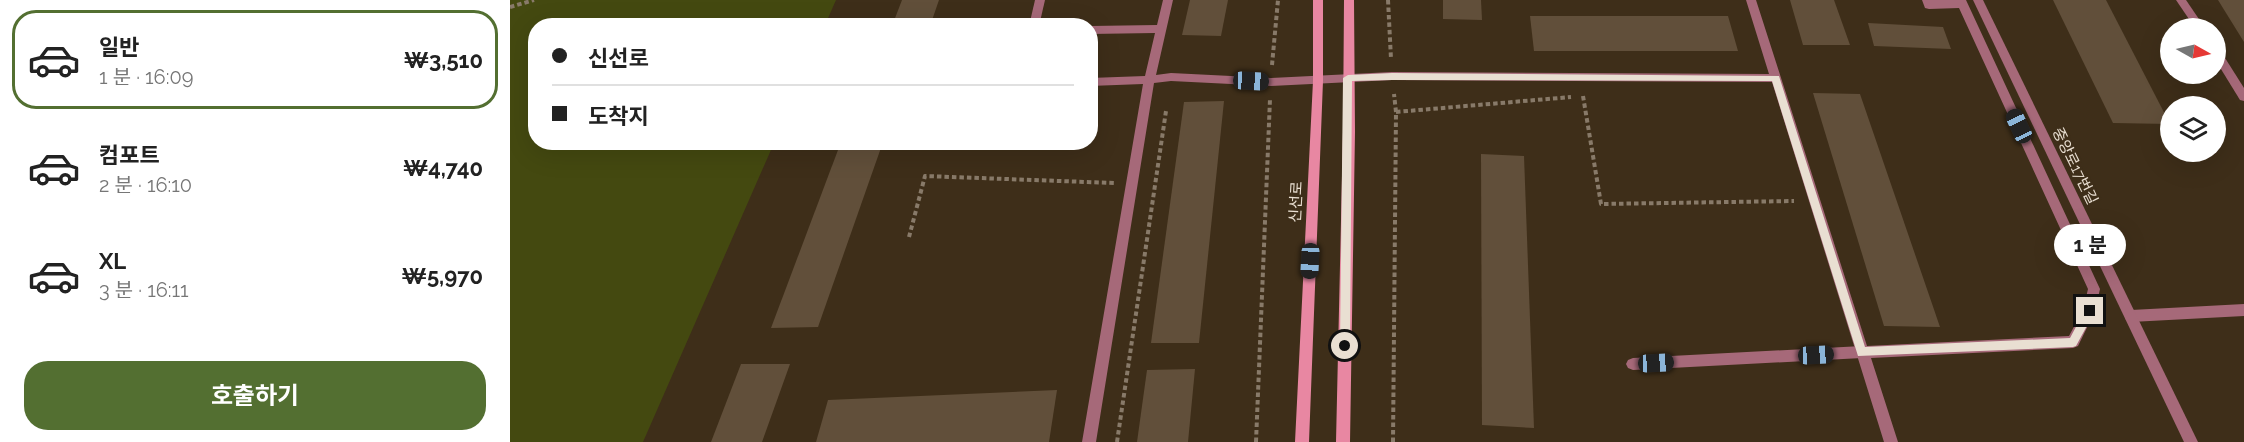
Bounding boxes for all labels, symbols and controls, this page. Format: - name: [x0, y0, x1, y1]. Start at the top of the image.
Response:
- north arrow: [2160, 18, 2226, 84]
- map controls: [2160, 18, 2226, 162]
- icon: car: [27, 33, 81, 87]
- text: 일반: [99, 34, 139, 60]
- text: 신선로: [588, 45, 649, 71]
- text: ₩3,510: [404, 47, 483, 73]
- text: 1 분 · 16:09: [99, 65, 193, 89]
- car: [1233, 71, 1269, 91]
- button: layers: [2160, 96, 2226, 162]
- text: 도착지: [588, 103, 649, 129]
- car: [2003, 106, 2035, 146]
- street label: 중앙로17번길: [2049, 125, 2101, 207]
- icon: car: [27, 141, 81, 195]
- text: 컴포트: [99, 142, 160, 168]
- text: ₩4,740: [403, 155, 483, 181]
- text: 2 분 · 16:10: [99, 173, 192, 197]
- street label: 신선로: [1286, 181, 1306, 223]
- callout: 1 분: [2054, 224, 2126, 266]
- text: 1 분: [2073, 233, 2107, 257]
- car: [1300, 243, 1320, 279]
- text: XL: [99, 248, 126, 274]
- icon: car: [27, 249, 81, 303]
- text: ₩5,970: [402, 263, 483, 289]
- text: 3 분 · 16:11: [99, 278, 189, 302]
- route end: [2076, 297, 2103, 324]
- route start: [1331, 332, 1358, 359]
- car: [1798, 345, 1834, 365]
- car: [1638, 353, 1674, 373]
- button: 호출하기: [24, 361, 486, 430]

